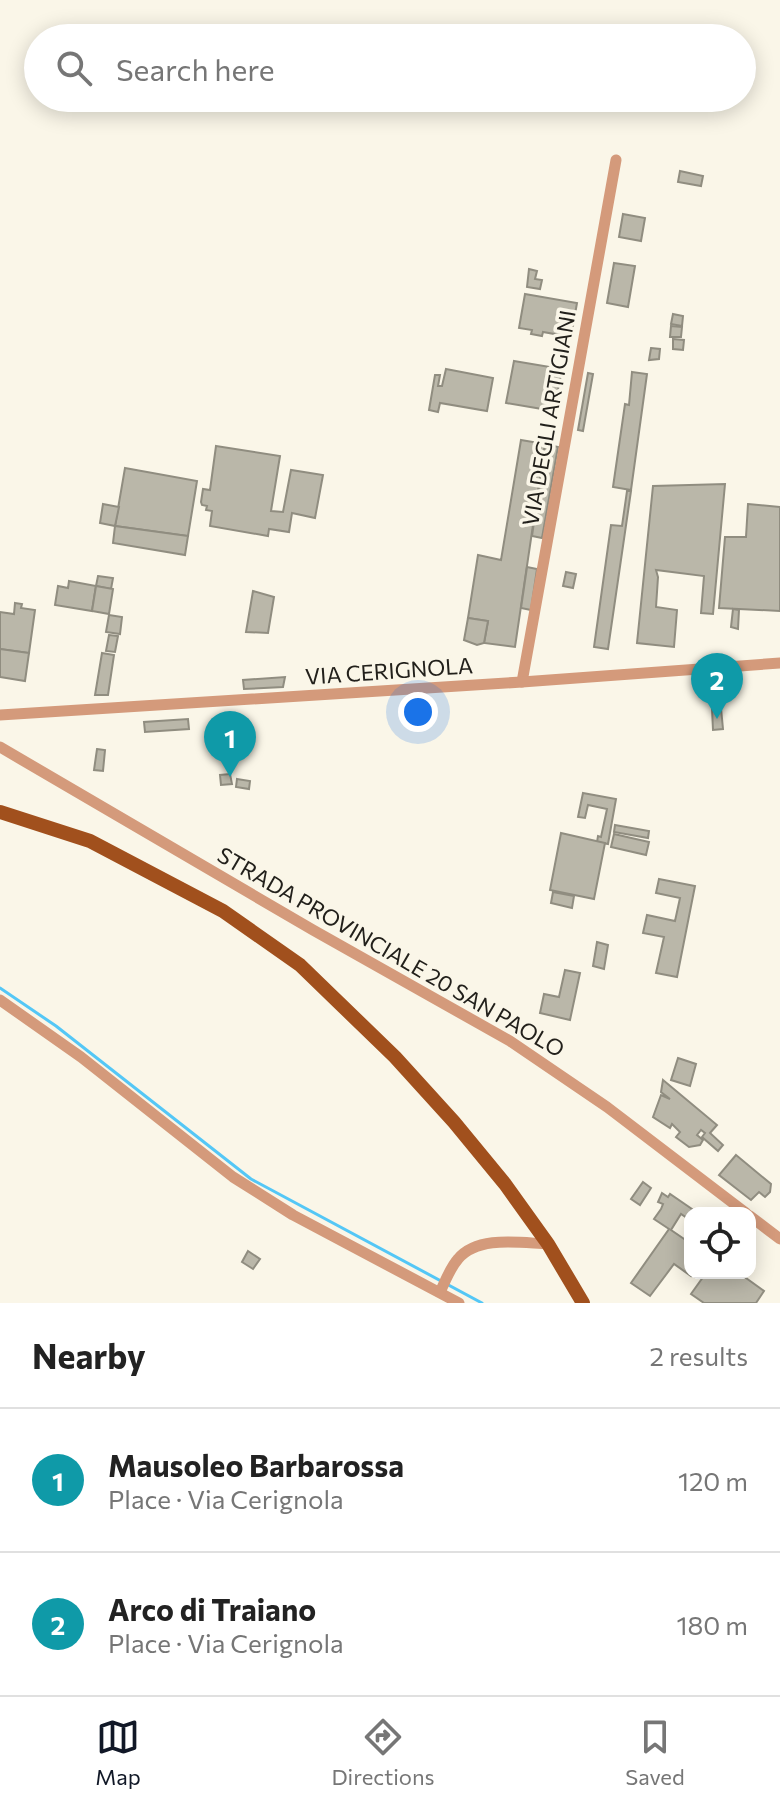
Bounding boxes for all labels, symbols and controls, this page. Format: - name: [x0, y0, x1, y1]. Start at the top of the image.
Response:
- search box: [24, 24, 756, 112]
- icon: search: [52, 46, 96, 90]
- text: Search here: [116, 50, 275, 87]
- street label: VIA DEGLI ARTIGIANI: [516, 308, 581, 528]
- street label: VIA CERIGNOLA: [304, 651, 474, 690]
- pin: 2: [691, 653, 743, 719]
- your location: [398, 692, 438, 732]
- pin: 1: [204, 711, 256, 777]
- street label: STRADA PROVINCIALE 20 SAN PAOLO: [213, 841, 570, 1062]
- map controls: [684, 1207, 756, 1279]
- button: locate: [684, 1207, 756, 1279]
- text: Nearby: [32, 1334, 146, 1376]
- text: 2 results: [650, 1340, 748, 1371]
- text: Mausoleo Barbarossa: [108, 1446, 404, 1483]
- text: 1: [52, 1465, 64, 1496]
- text: 120 m: [678, 1465, 748, 1496]
- text: Place · Via Cerignola: [108, 1483, 344, 1514]
- text: Arco di Traiano: [108, 1590, 316, 1627]
- text: 2: [51, 1609, 65, 1640]
- text: 180 m: [676, 1609, 748, 1640]
- text: Place · Via Cerignola: [108, 1627, 344, 1658]
- tab: Map: [95, 1715, 141, 1790]
- tab: Directions: [331, 1715, 435, 1790]
- tab: Saved: [625, 1715, 685, 1790]

